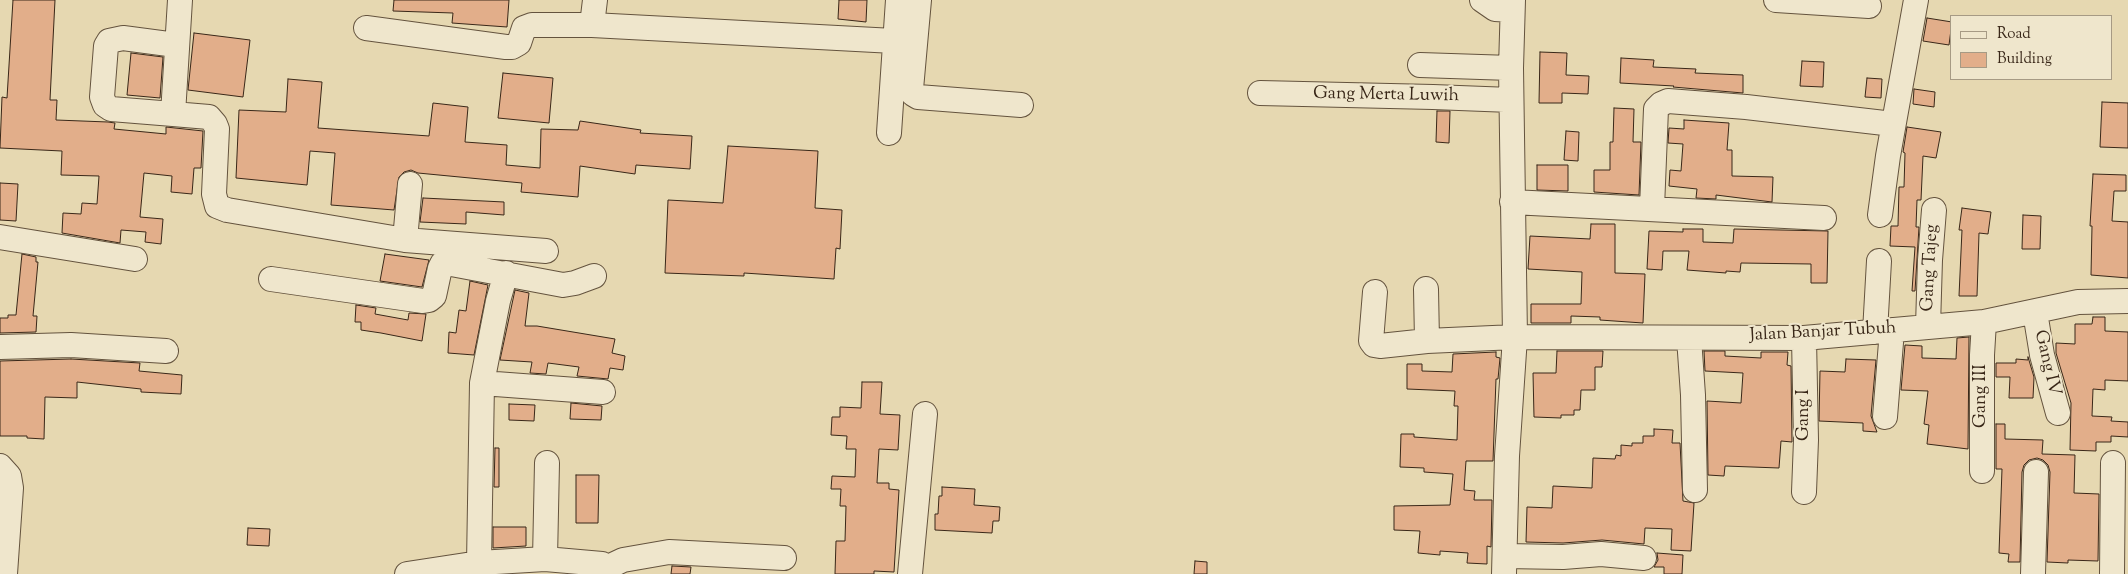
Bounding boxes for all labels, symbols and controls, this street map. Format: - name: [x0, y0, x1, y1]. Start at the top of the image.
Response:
- legend: [1950, 15, 2113, 80]
- text: Road: [1997, 24, 2031, 45]
- text: Building: [1997, 49, 2052, 70]
- street label: Gang Merta Luwih: [1313, 84, 1459, 108]
- street label: Gang Tajeg: [1918, 224, 1944, 312]
- street label: Jalan Banjar Tubuh: [1749, 318, 1897, 348]
- street label: Gang IV: [2028, 328, 2064, 398]
- street label: Gang III: [1971, 364, 1993, 428]
- street label: Gang I: [1794, 389, 1816, 441]

